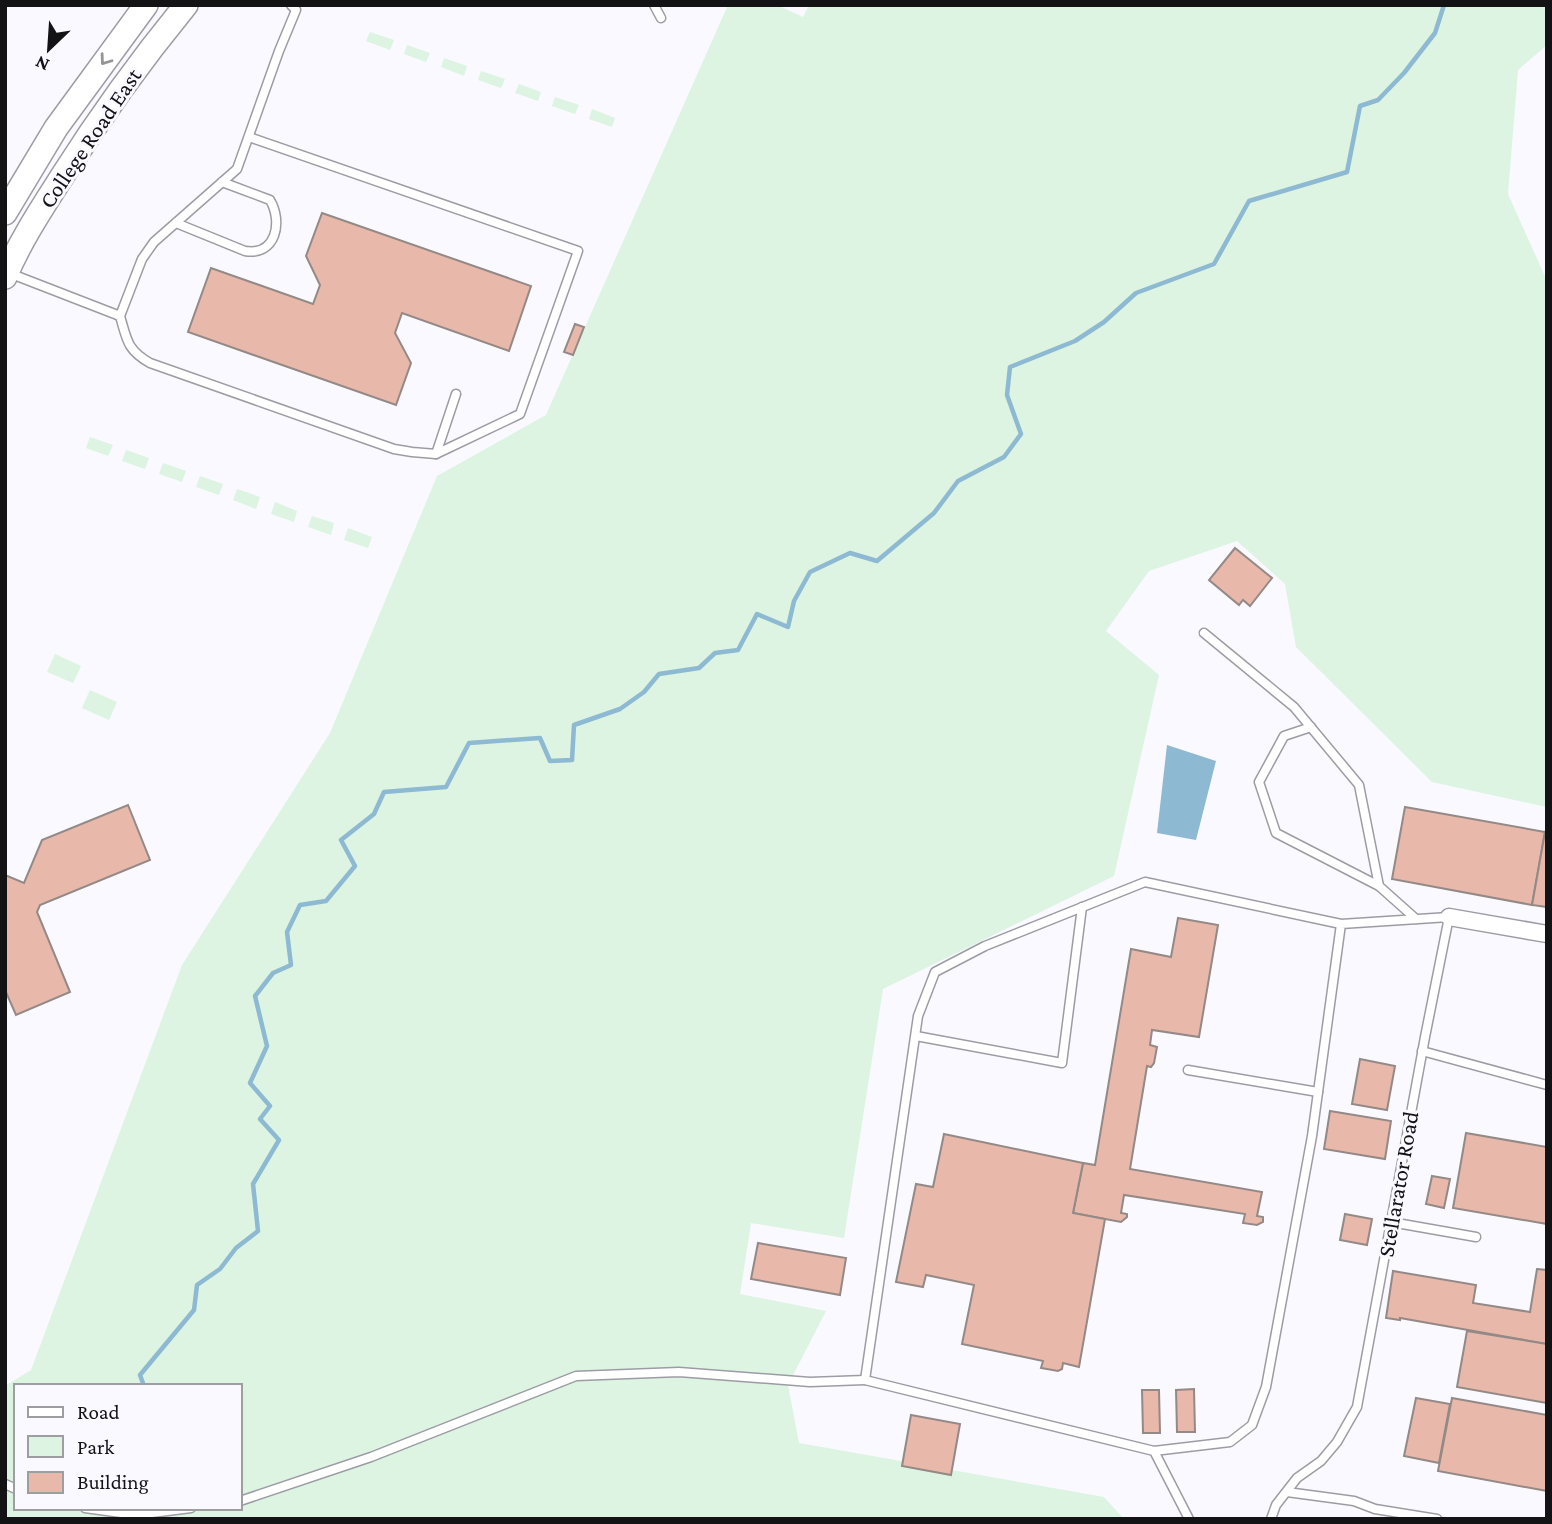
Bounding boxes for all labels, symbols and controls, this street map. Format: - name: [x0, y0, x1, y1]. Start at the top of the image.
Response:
- north arrow: [14, 14, 84, 84]
- text: N: [32, 52, 52, 76]
- one-way arrow: [101, 52, 114, 65]
- street label: College Road East: [34, 63, 147, 213]
- street label: Stellarator Road: [1372, 1109, 1424, 1259]
- legend: [14, 1384, 242, 1510]
- text: Road: [77, 1400, 120, 1424]
- text: Park: [77, 1435, 114, 1459]
- text: Building: [77, 1470, 149, 1494]

